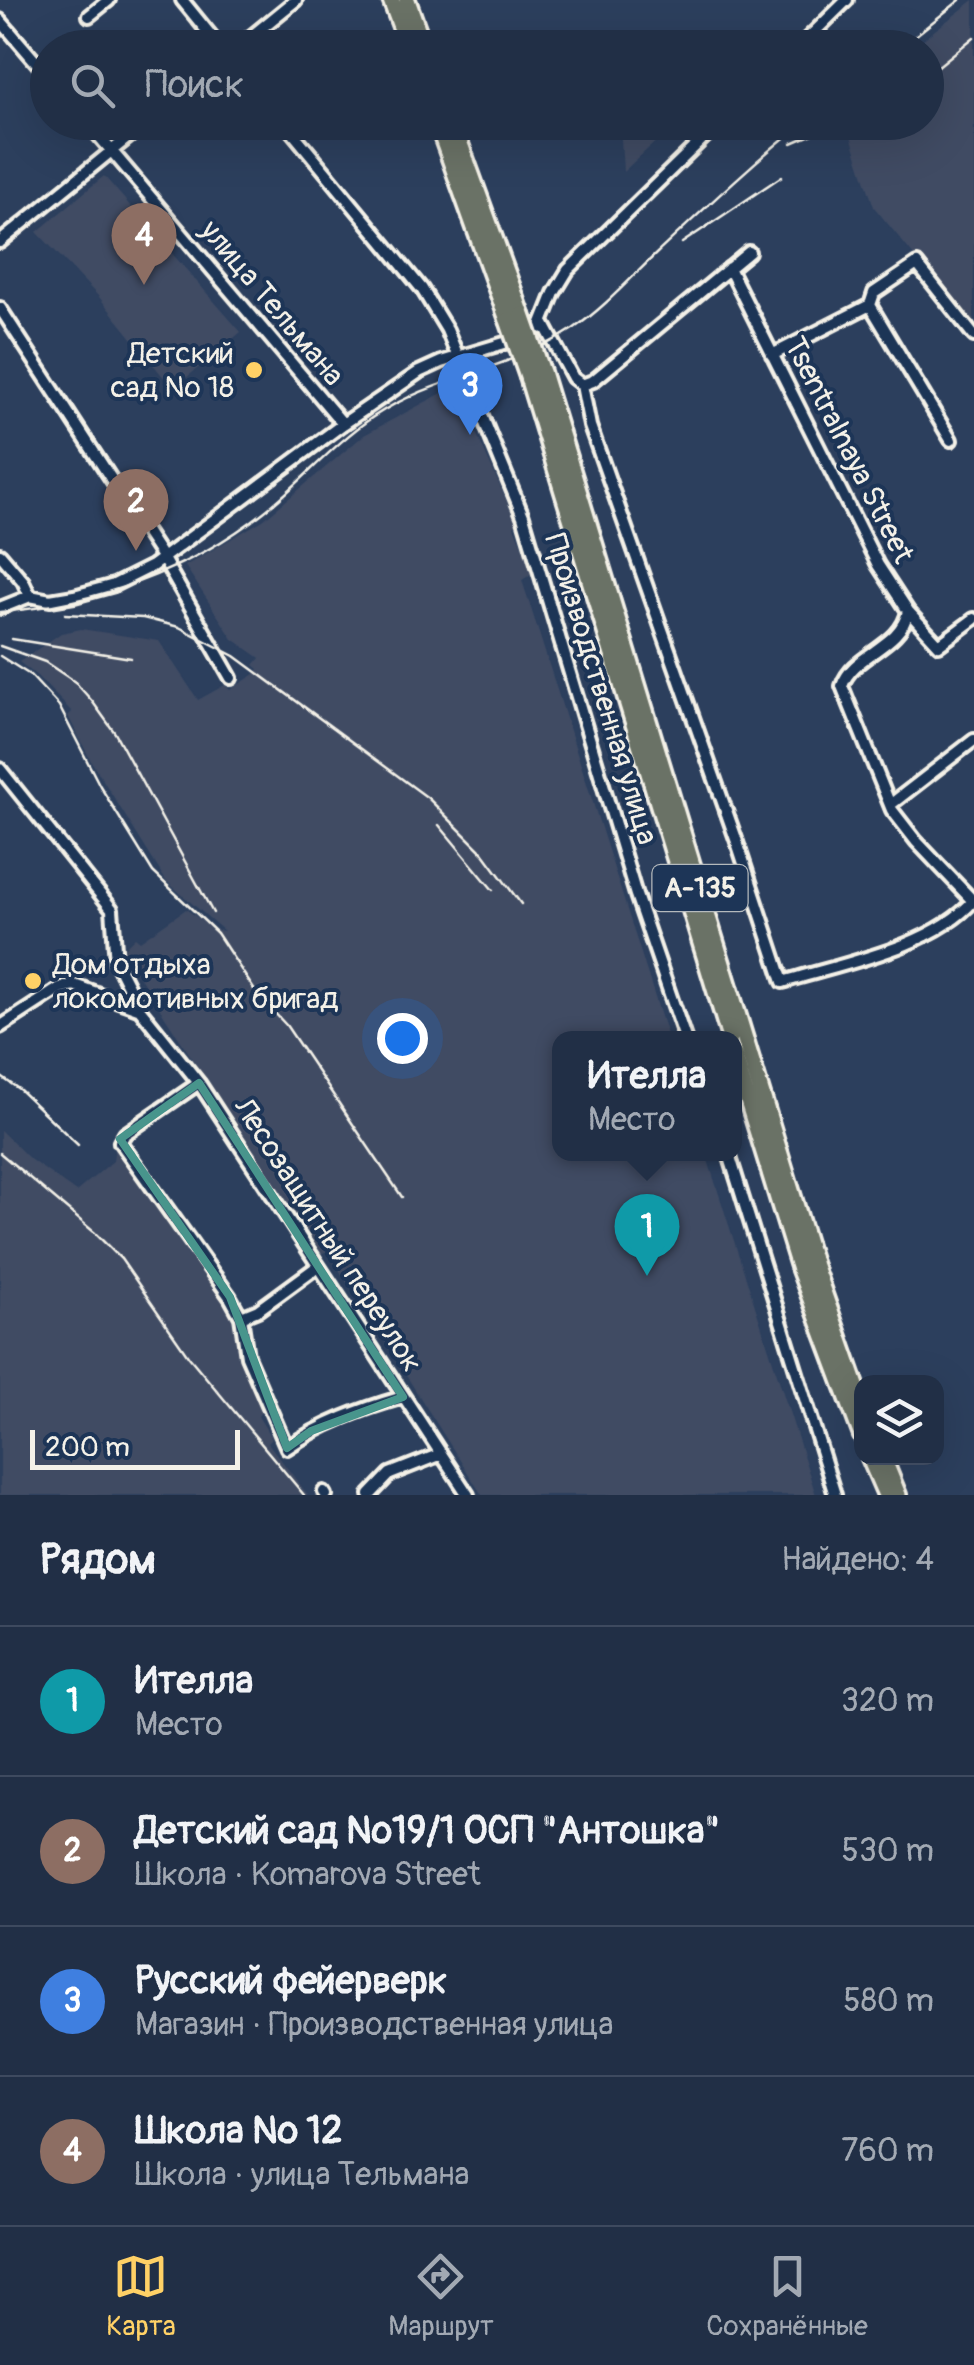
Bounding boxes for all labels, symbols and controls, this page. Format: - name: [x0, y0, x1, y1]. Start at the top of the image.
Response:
- search box: [30, 30, 944, 140]
- icon: search: [65, 58, 120, 113]
- text: Поиск: [145, 61, 244, 109]
- pin: 4: [112, 202, 176, 285]
- street label: улица Тельмана: [191, 212, 352, 393]
- street label: Tsentralnaya Street: [776, 331, 922, 570]
- place label: Детский сад № 18: [111, 335, 234, 406]
- pin: 3: [438, 352, 502, 435]
- marker: Детский сад № 18: [243, 359, 265, 381]
- pin: 2: [104, 468, 168, 551]
- street label: Производственная улица: [536, 529, 666, 849]
- road number: А-135: [652, 865, 748, 911]
- place label: Дом отдыха локомотивных бригад: [52, 946, 338, 1017]
- marker: Дом отдыха локомотивных бригад: [22, 970, 44, 992]
- your location: [377, 1013, 428, 1064]
- popup: [552, 1031, 742, 1161]
- text: Ителла: [588, 1052, 706, 1100]
- street label: Лесозащитный переулок: [225, 1090, 431, 1379]
- text: Место: [588, 1100, 676, 1140]
- pin: 1: [614, 1194, 680, 1276]
- map controls: [854, 1375, 944, 1465]
- button: layers: [854, 1375, 944, 1465]
- scale bar: [30, 1425, 240, 1470]
- text: 200 m: [45, 1430, 130, 1465]
- text: Рядом: [40, 1534, 156, 1586]
- text: Найдено: 4: [781, 1540, 934, 1580]
- text: Ителла: [135, 1657, 253, 1705]
- text: 1: [66, 1681, 79, 1721]
- text: 320 m: [841, 1681, 934, 1721]
- text: Место: [135, 1705, 223, 1745]
- text: Детский сад №19/1 ОСП "Антошка": [135, 1807, 720, 1855]
- text: 2: [64, 1831, 81, 1871]
- text: 530 m: [842, 1831, 934, 1871]
- text: Школа · Komarova Street: [135, 1855, 481, 1895]
- text: Русский фейерверк: [135, 1957, 447, 2005]
- text: 3: [64, 1981, 81, 2021]
- text: 580 m: [843, 1981, 934, 2021]
- text: Магазин · Производственная улица: [135, 2005, 614, 2045]
- text: Школа № 12: [135, 2107, 342, 2155]
- text: 4: [63, 2131, 82, 2171]
- text: 760 m: [841, 2131, 934, 2171]
- text: Школа · улица Тельмана: [135, 2155, 469, 2195]
- tab: Карта: [106, 2249, 176, 2344]
- tab: Маршрут: [388, 2249, 494, 2344]
- tab: Сохранённые: [706, 2249, 868, 2344]

